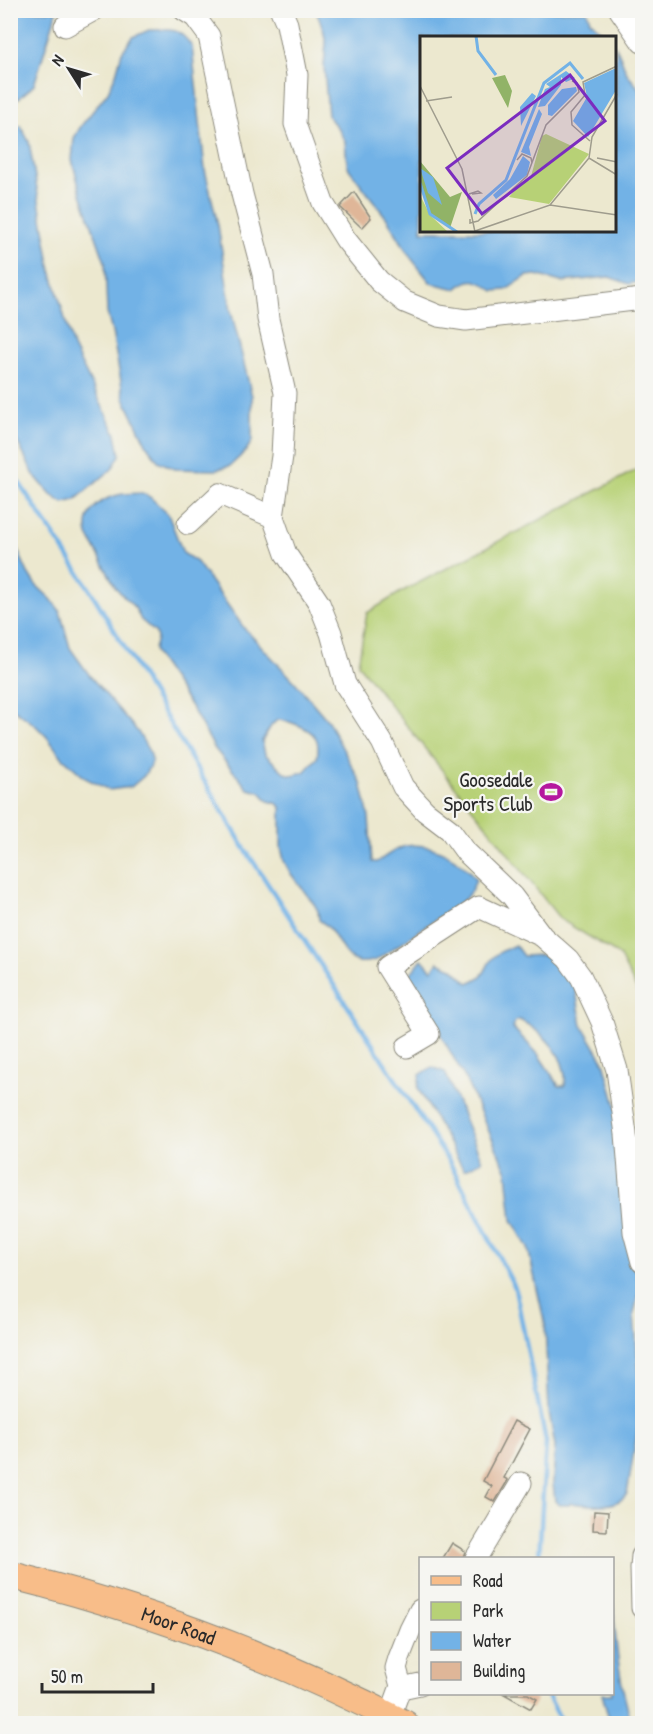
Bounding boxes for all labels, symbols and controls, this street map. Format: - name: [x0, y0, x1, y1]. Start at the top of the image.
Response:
- inset map: [420, 36, 617, 232]
- north arrow: [39, 39, 99, 99]
- text: N: [46, 50, 69, 70]
- place label: Goosedale Sports Club: [444, 765, 533, 818]
- sports icon: Goosedale Sports Club: [538, 779, 564, 805]
- legend: [419, 1557, 614, 1695]
- text: Road: [473, 1568, 503, 1593]
- text: Park: [473, 1598, 504, 1623]
- street label: Moor Road: [138, 1599, 220, 1652]
- text: Water: [473, 1628, 511, 1653]
- scale bar: [42, 1656, 153, 1694]
- text: Building: [473, 1658, 525, 1683]
- text: 50 m: [51, 1664, 83, 1689]

